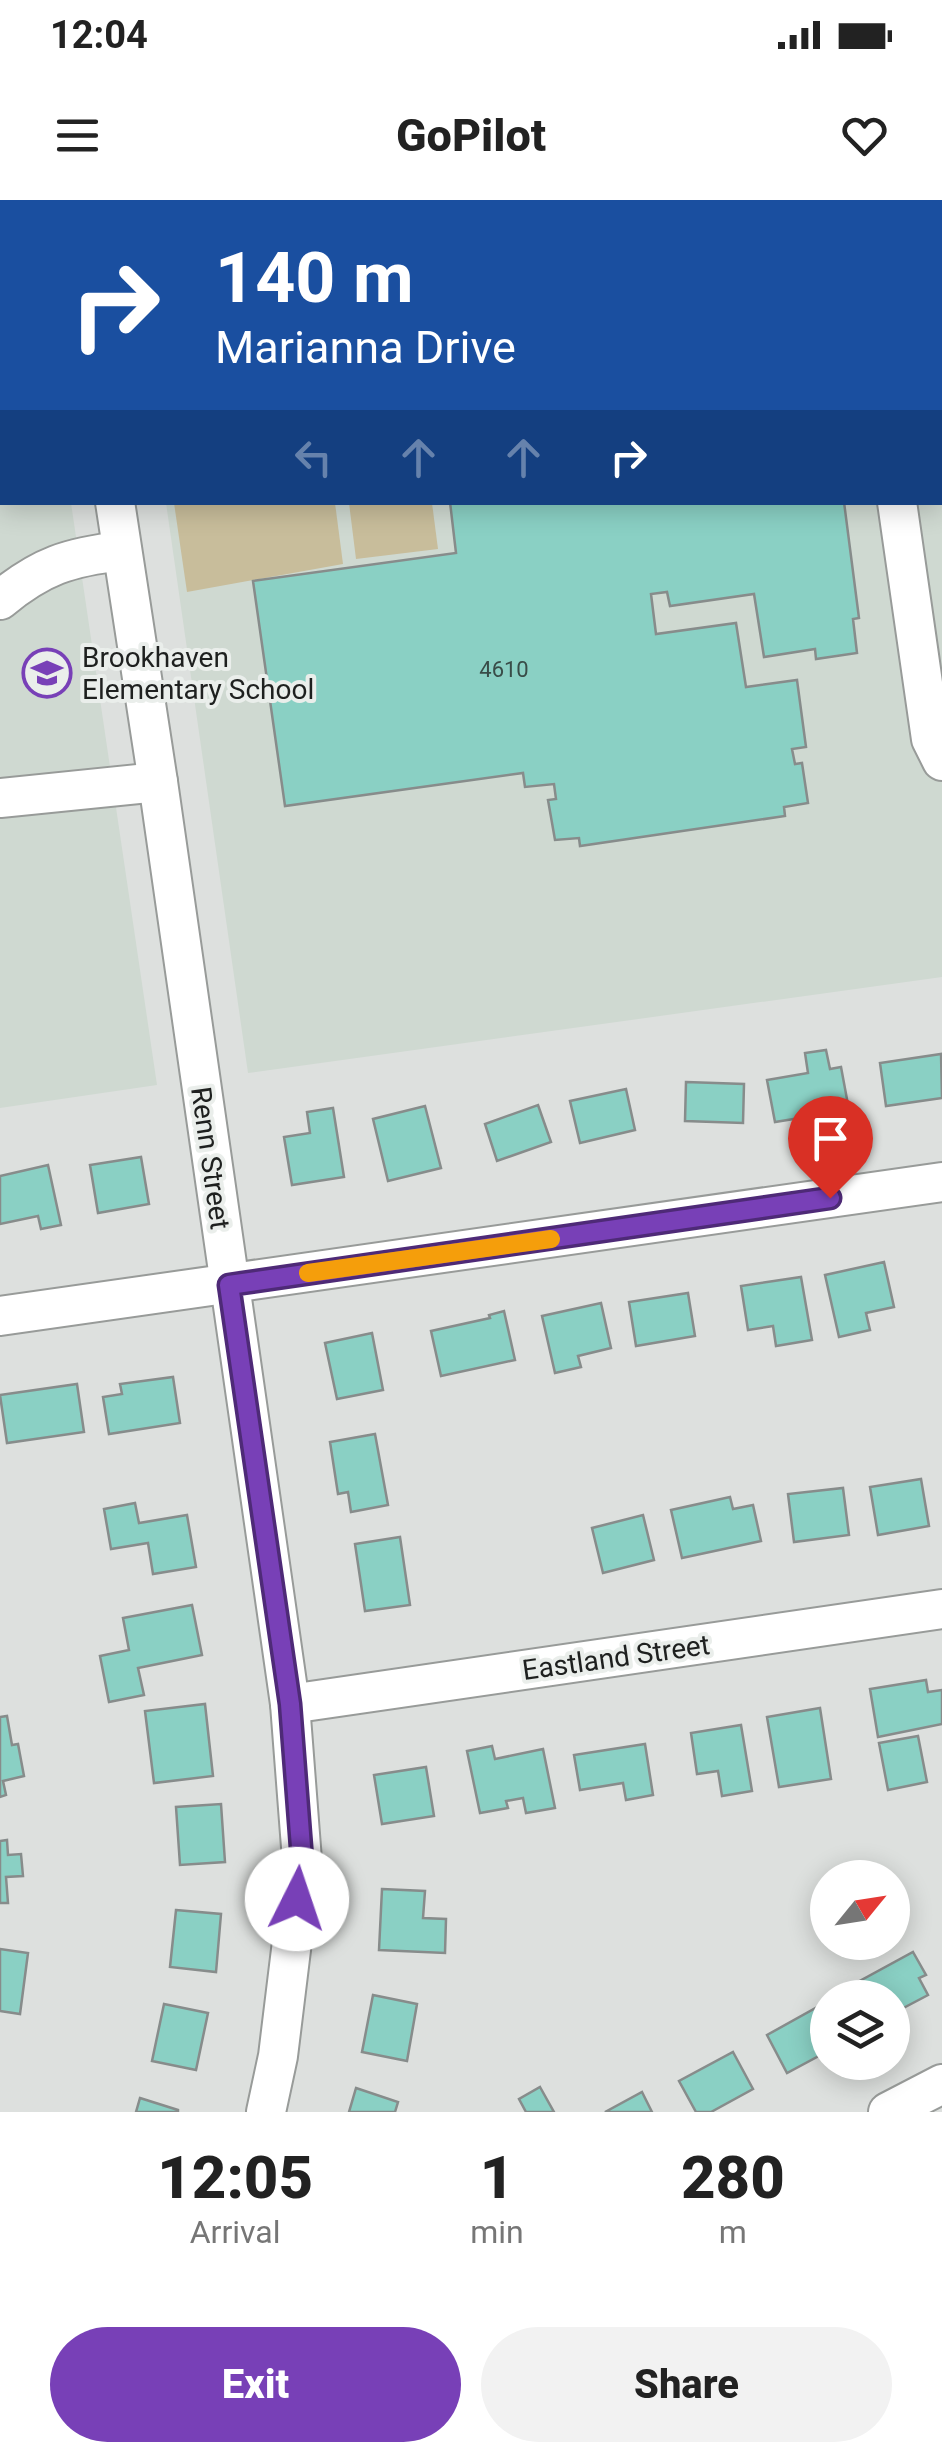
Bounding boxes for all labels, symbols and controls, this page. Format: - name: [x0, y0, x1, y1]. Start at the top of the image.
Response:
- text: 12:04: [50, 13, 148, 57]
- icon: menu: [50, 108, 105, 163]
- icon: heart: [837, 108, 892, 163]
- text: GoPilot: [396, 109, 546, 162]
- text: 140 m: [215, 237, 414, 319]
- icon: right: [50, 240, 180, 370]
- text: Marianna Drive: [215, 321, 516, 374]
- icon: left: [286, 430, 341, 485]
- icon: ahead: [391, 430, 446, 485]
- icon: ahead: [496, 430, 551, 485]
- icon: right: [601, 430, 656, 485]
- place label: Brookhaven Elementary School: [82, 641, 314, 706]
- school or university icon: Brookhaven Elementary School: [21, 647, 73, 699]
- house number: 4610: [479, 657, 529, 682]
- street label: Renn Street: [184, 1085, 237, 1232]
- pin: [788, 1096, 873, 1199]
- icon: arrive: [803, 1111, 858, 1166]
- street label: Eastland Street: [520, 1628, 712, 1687]
- position arrow: [245, 1847, 349, 1951]
- north arrow: [810, 1860, 910, 1960]
- map controls: [810, 1860, 910, 2080]
- button: layers: [810, 1980, 910, 2080]
- text: 12:05: [157, 2142, 313, 2213]
- text: 1: [480, 2142, 514, 2213]
- text: 280: [681, 2142, 785, 2213]
- text: Arrival: [190, 2213, 281, 2251]
- text: min: [470, 2213, 524, 2251]
- text: m: [719, 2213, 747, 2251]
- button: Exit: [50, 2327, 461, 2442]
- button: Share: [481, 2327, 892, 2442]

